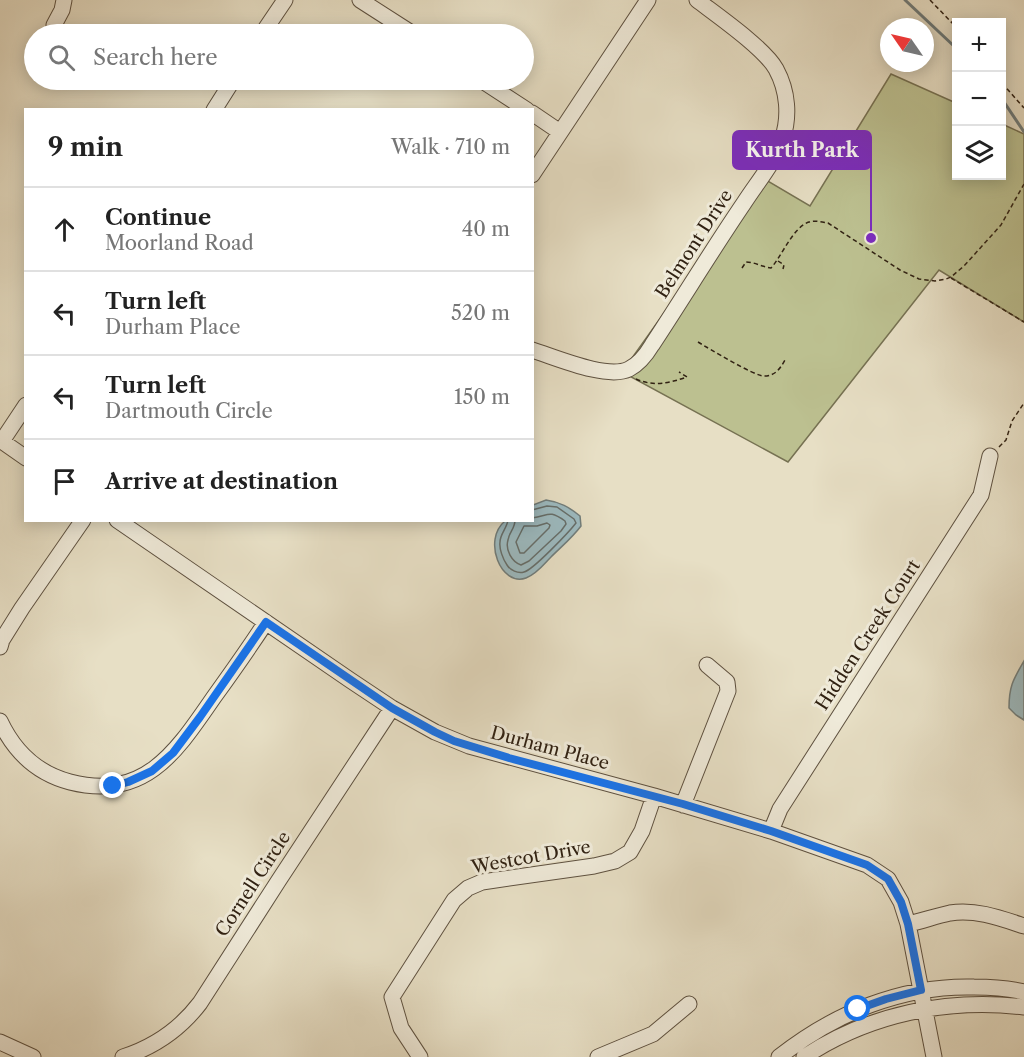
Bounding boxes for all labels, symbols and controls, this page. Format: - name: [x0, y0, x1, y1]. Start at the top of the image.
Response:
- north arrow: [880, 18, 934, 72]
- map controls: [952, 18, 1006, 180]
- button: +: [952, 18, 1006, 72]
- search box: [24, 24, 534, 90]
- icon: search: [45, 41, 78, 74]
- text: Search here: [93, 44, 218, 71]
- button: −: [952, 72, 1006, 126]
- button: layers: [952, 126, 1006, 180]
- text: 9 min: [48, 131, 123, 163]
- callout: Kurth Park: [733, 131, 871, 169]
- text: Walk · 710 m: [391, 135, 510, 159]
- text: Kurth Park: [745, 138, 860, 162]
- street label: Belmont Drive: [651, 186, 737, 302]
- text: Continue: [105, 204, 211, 231]
- icon: ahead: [48, 213, 81, 246]
- text: 40 m: [462, 217, 510, 241]
- text: Moorland Road: [105, 231, 254, 255]
- text: Turn left: [105, 288, 206, 315]
- icon: left: [48, 297, 81, 330]
- text: 520 m: [451, 301, 510, 325]
- text: Durham Place: [105, 315, 240, 339]
- text: Turn left: [105, 372, 206, 399]
- icon: left: [48, 381, 81, 414]
- text: 150 m: [454, 385, 510, 409]
- text: Dartmouth Circle: [105, 399, 273, 423]
- icon: arrive: [48, 465, 81, 498]
- text: Arrive at destination: [105, 468, 338, 495]
- street label: Hidden Creek Court: [811, 555, 925, 714]
- street label: Durham Place: [488, 722, 612, 774]
- route end: [99, 772, 125, 798]
- street label: Cornell Circle: [211, 827, 295, 941]
- street label: Westcot Drive: [469, 836, 592, 878]
- route start: [844, 995, 870, 1021]

